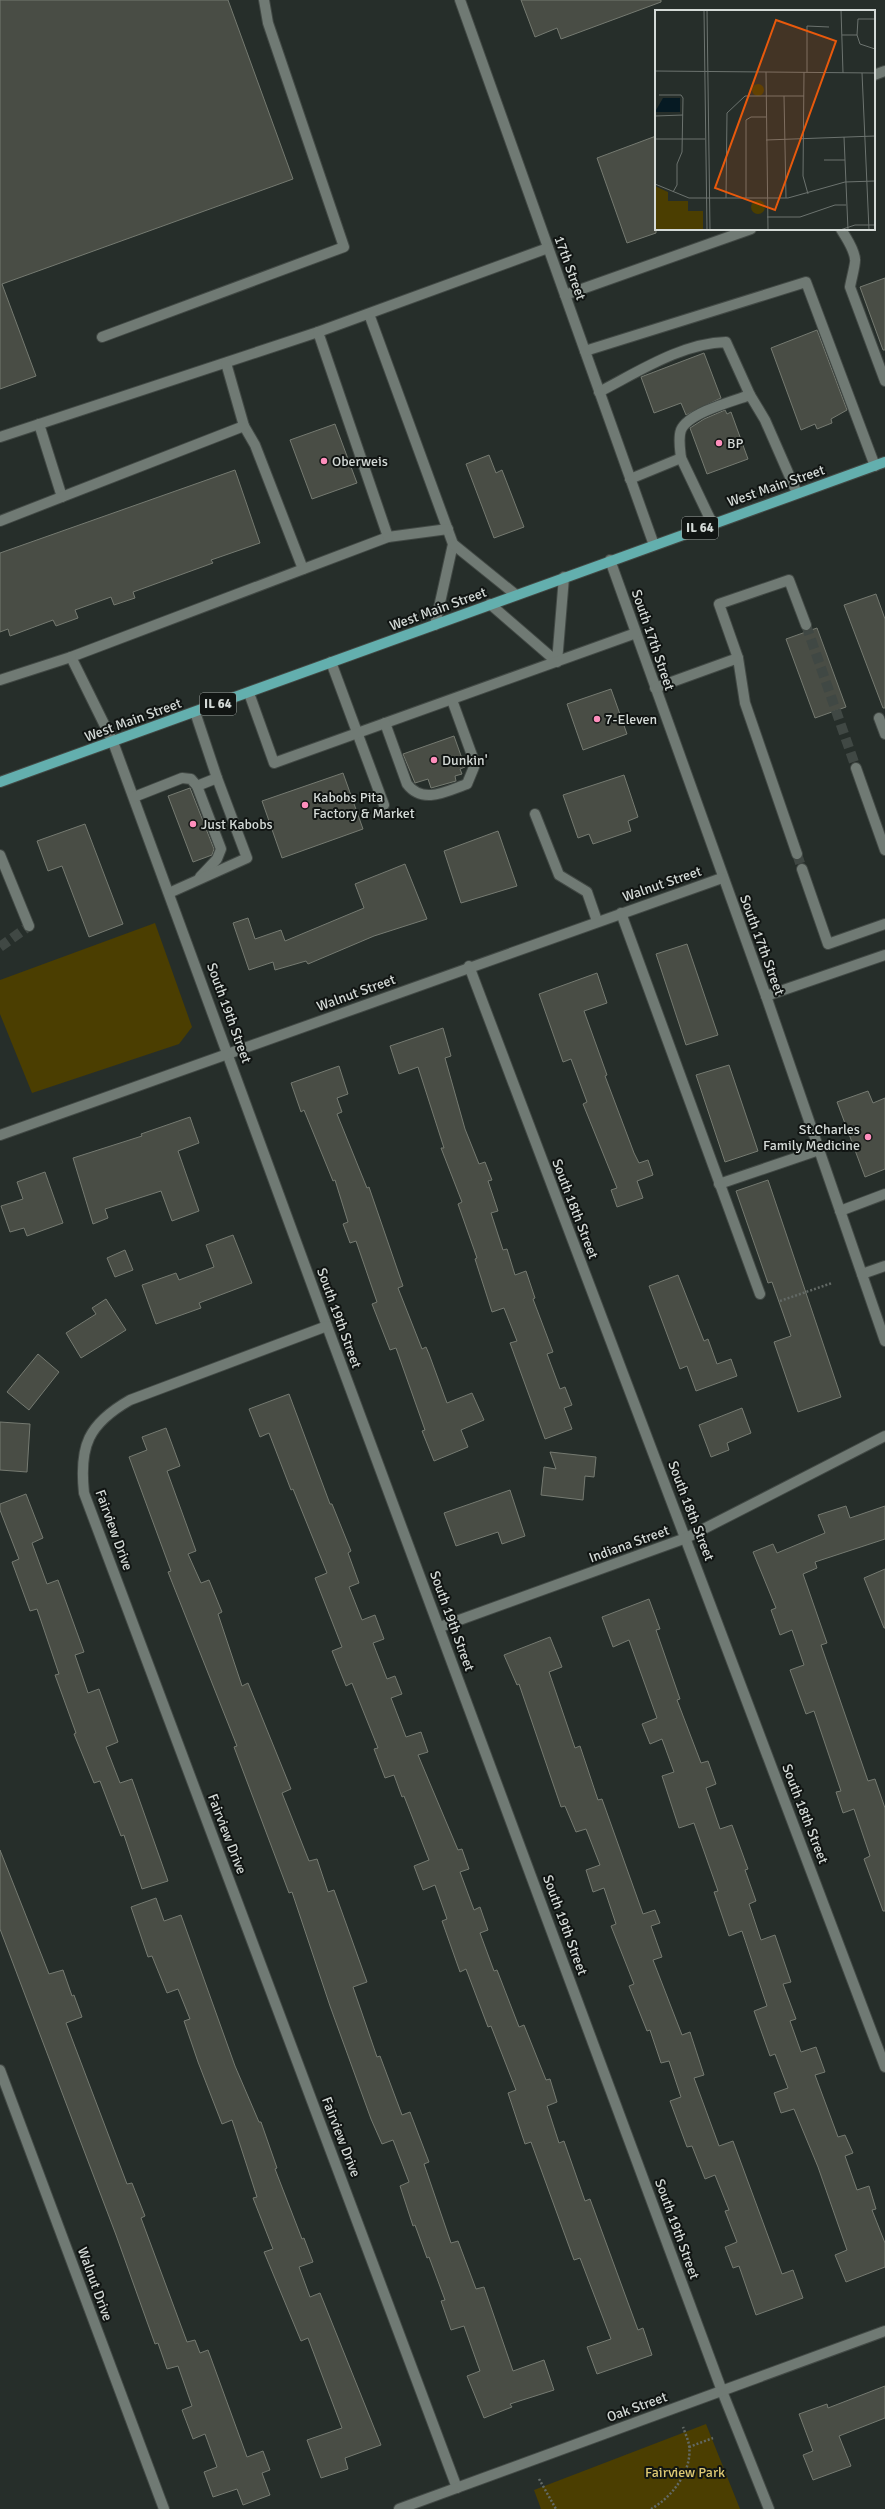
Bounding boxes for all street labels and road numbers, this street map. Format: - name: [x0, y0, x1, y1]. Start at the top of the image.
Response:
- street label: 17th Street: [551, 234, 590, 303]
- street label: West Main Street: [725, 461, 827, 511]
- road number: IL 64: [682, 517, 718, 539]
- street label: West Main Street: [387, 584, 489, 634]
- street label: South 17th Street: [628, 587, 678, 693]
- road number: IL 64: [200, 693, 236, 715]
- street label: West Main Street: [82, 695, 184, 745]
- street label: Walnut Street: [620, 863, 704, 905]
- street label: South 17th Street: [736, 893, 788, 998]
- street label: South 19th Street: [203, 961, 255, 1066]
- street label: Walnut Street: [314, 971, 398, 1015]
- street label: South 18th Street: [548, 1157, 602, 1261]
- street label: South 19th Street: [313, 1266, 365, 1371]
- street label: South 18th Street: [664, 1459, 718, 1563]
- street label: Fairview Drive: [92, 1487, 136, 1573]
- street label: Indiana Street: [586, 1522, 672, 1566]
- street label: South 19th Street: [426, 1569, 478, 1674]
- street label: South 18th Street: [778, 1762, 832, 1866]
- street label: Fairview Drive: [204, 1791, 250, 1877]
- street label: South 19th Street: [539, 1873, 591, 1978]
- street label: Fairview Drive: [318, 2094, 364, 2180]
- street label: South 19th Street: [651, 2177, 703, 2282]
- street label: Walnut Drive: [74, 2245, 116, 2323]
- street label: Oak Street: [605, 2388, 669, 2426]

